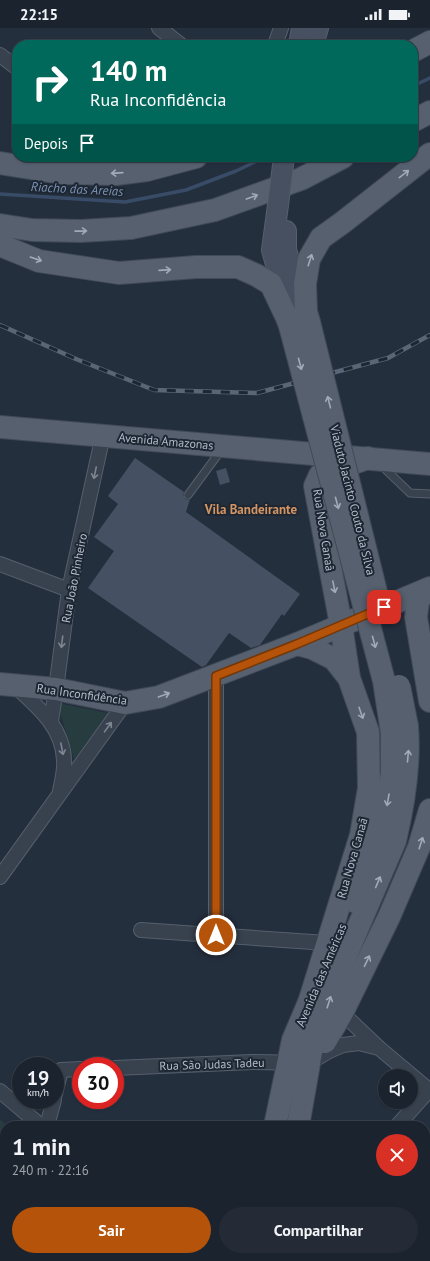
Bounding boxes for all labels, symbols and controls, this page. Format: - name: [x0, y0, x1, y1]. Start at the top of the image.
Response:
- text: 22:15: [20, 5, 58, 24]
- text: 140 m: [90, 52, 167, 89]
- icon: right: [24, 56, 76, 108]
- text: Rua Inconfidência: [90, 88, 227, 111]
- icon: arrive: [76, 132, 98, 154]
- text: Depois: [24, 134, 68, 153]
- one-way arrow: [111, 170, 124, 177]
- one-way arrow: [399, 170, 410, 179]
- water label: Riacho das Areias: [30, 178, 125, 200]
- one-way arrow: [245, 192, 257, 200]
- one-way arrow: [74, 227, 87, 235]
- one-way arrow: [306, 254, 314, 266]
- one-way arrow: [30, 256, 43, 263]
- one-way arrow: [158, 266, 171, 273]
- one-way arrow: [296, 357, 304, 370]
- one-way arrow: [325, 396, 332, 409]
- street label: Viaduto Jacinto Couto da Silva: [327, 422, 379, 577]
- street label: Avenida Amazonas: [118, 429, 214, 453]
- one-way arrow: [90, 467, 98, 480]
- street label: Rua Nova Canaã: [310, 488, 338, 572]
- one-way arrow: [334, 496, 341, 509]
- district label: Vila Bandeirante: [204, 501, 298, 518]
- street label: Rua João Pinheiro: [58, 532, 90, 624]
- one-way arrow: [330, 580, 338, 593]
- pin: [367, 590, 401, 624]
- icon: arrive: [373, 596, 395, 618]
- one-way arrow: [59, 635, 66, 648]
- one-way arrow: [371, 635, 378, 648]
- street label: Rua Inconfidência: [36, 680, 128, 708]
- one-way arrow: [157, 691, 169, 699]
- one-way arrow: [358, 707, 365, 720]
- one-way arrow: [103, 722, 112, 733]
- one-way arrow: [59, 742, 67, 755]
- one-way arrow: [404, 750, 411, 763]
- one-way arrow: [384, 793, 392, 806]
- street label: Rua Nova Canaã: [333, 816, 371, 900]
- one-way arrow: [417, 837, 425, 849]
- one-way arrow: [375, 876, 383, 888]
- position arrow: [195, 914, 237, 956]
- street label: Avenida das Américas: [292, 921, 350, 1029]
- one-way arrow: [364, 955, 371, 967]
- one-way arrow: [325, 996, 333, 1008]
- street label: Rua São Judas Tadeu: [159, 1055, 265, 1073]
- speed limit sign: 30: [72, 1057, 124, 1109]
- text: 19: [27, 1065, 49, 1091]
- map controls: [378, 1069, 418, 1109]
- button: sound: [378, 1069, 418, 1109]
- text: km/h: [27, 1086, 49, 1099]
- text: 1 min: [12, 1131, 71, 1162]
- button: close: [376, 1134, 418, 1176]
- text: 240 m · 22:16: [12, 1162, 89, 1179]
- button: Sair: [12, 1207, 211, 1253]
- button: Compartilhar: [219, 1207, 418, 1253]

